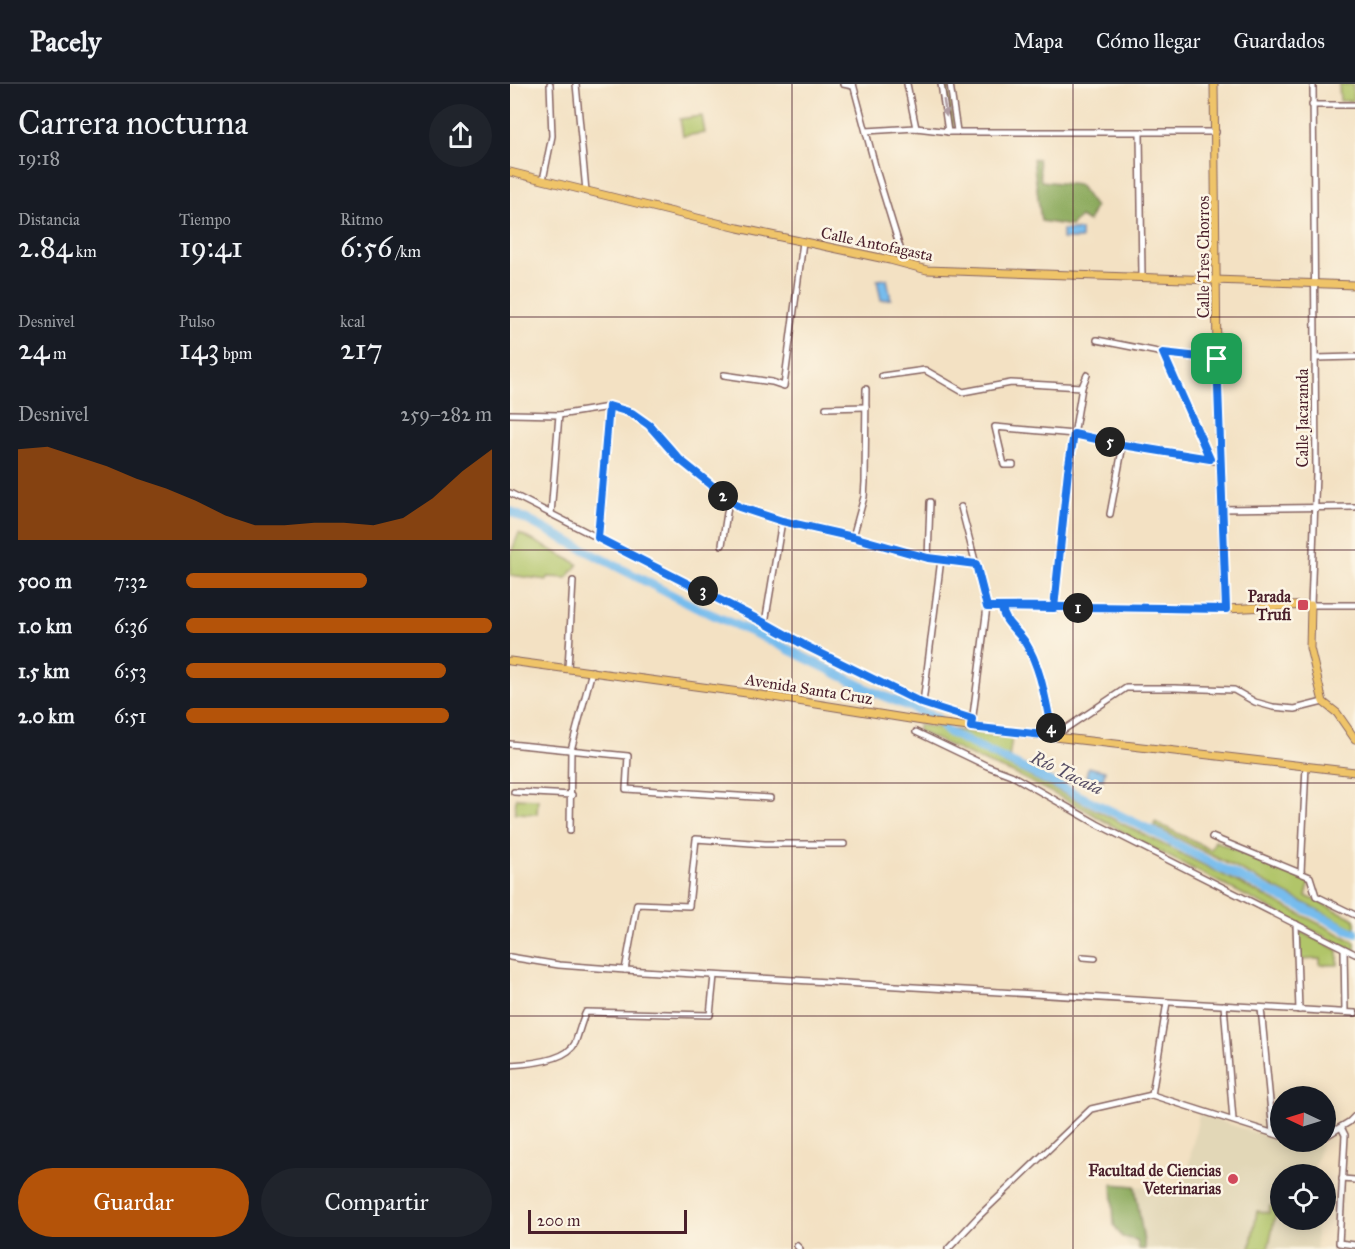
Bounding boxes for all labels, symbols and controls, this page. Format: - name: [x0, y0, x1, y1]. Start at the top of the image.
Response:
- text: Pacely: [30, 24, 101, 59]
- text: Mapa: [1013, 28, 1063, 54]
- text: Cómo llegar: [1096, 28, 1200, 54]
- text: Guardados: [1233, 28, 1325, 54]
- one-way arrow: [940, 98, 949, 117]
- text: Carrera nocturna: [18, 103, 248, 143]
- button: share: [429, 104, 492, 167]
- text: 19:18: [18, 146, 60, 170]
- street label: Calle Tres Chorros: [1194, 196, 1213, 318]
- text: Distancia: [18, 210, 80, 229]
- text: Tiempo: [179, 210, 231, 229]
- text: Ritmo: [340, 210, 383, 229]
- street label: Calle Antofagasta: [819, 223, 935, 266]
- text: 2.84: [18, 229, 72, 265]
- text: 19:41: [179, 229, 243, 265]
- text: 6:56: [340, 229, 392, 265]
- text: km: [72, 242, 97, 261]
- text: /km: [392, 242, 421, 261]
- text: Desnivel: [18, 312, 74, 331]
- text: Pulso: [179, 312, 215, 331]
- text: kcal: [340, 312, 365, 331]
- text: 24: [18, 331, 50, 367]
- text: 143: [179, 331, 220, 367]
- text: 217: [340, 331, 383, 367]
- pin: [1191, 333, 1242, 384]
- icon: arrive: [1200, 342, 1233, 375]
- text: m: [50, 344, 66, 363]
- text: bpm: [220, 344, 252, 363]
- street label: Calle Jacaranda: [1293, 368, 1313, 467]
- text: Desnivel: [18, 402, 89, 426]
- text: 259–282 m: [400, 402, 492, 426]
- pin: 5: [1095, 427, 1125, 457]
- text: 5: [1106, 432, 1114, 451]
- pin: 2: [708, 481, 738, 511]
- text: 2: [719, 486, 727, 505]
- text: 500 m: [18, 569, 72, 593]
- text: 7:32: [114, 569, 148, 593]
- pin: 3: [688, 576, 718, 606]
- text: 3: [700, 581, 706, 600]
- place label: Parada Trufi: [1248, 587, 1292, 624]
- pin: 1: [1063, 593, 1093, 623]
- text: 1: [1075, 598, 1081, 617]
- marker: Parada Trufi: [1296, 598, 1310, 612]
- text: 1.0 km: [18, 614, 72, 638]
- text: 6:36: [114, 614, 148, 638]
- text: 1.5 km: [18, 659, 69, 683]
- text: 6:53: [114, 659, 147, 683]
- street label: Avenida Santa Cruz: [743, 669, 875, 709]
- text: 2.0 km: [18, 704, 74, 728]
- text: 6:51: [114, 704, 147, 728]
- pin: 4: [1036, 713, 1066, 743]
- text: 4: [1047, 718, 1055, 737]
- water label: Río Tacata: [1026, 746, 1107, 800]
- north arrow: [1270, 1086, 1336, 1152]
- map controls: [1270, 1086, 1336, 1230]
- place label: Facultad de Ciencias Veterinarias: [1088, 1161, 1221, 1198]
- button: locate: [1270, 1164, 1336, 1230]
- button: Guardar: [18, 1168, 249, 1237]
- button: Compartir: [261, 1168, 492, 1237]
- marker: Facultad de Ciencias Veterinarias: [1226, 1172, 1240, 1186]
- scale bar: [528, 1207, 687, 1234]
- text: 200 m: [537, 1211, 580, 1230]

